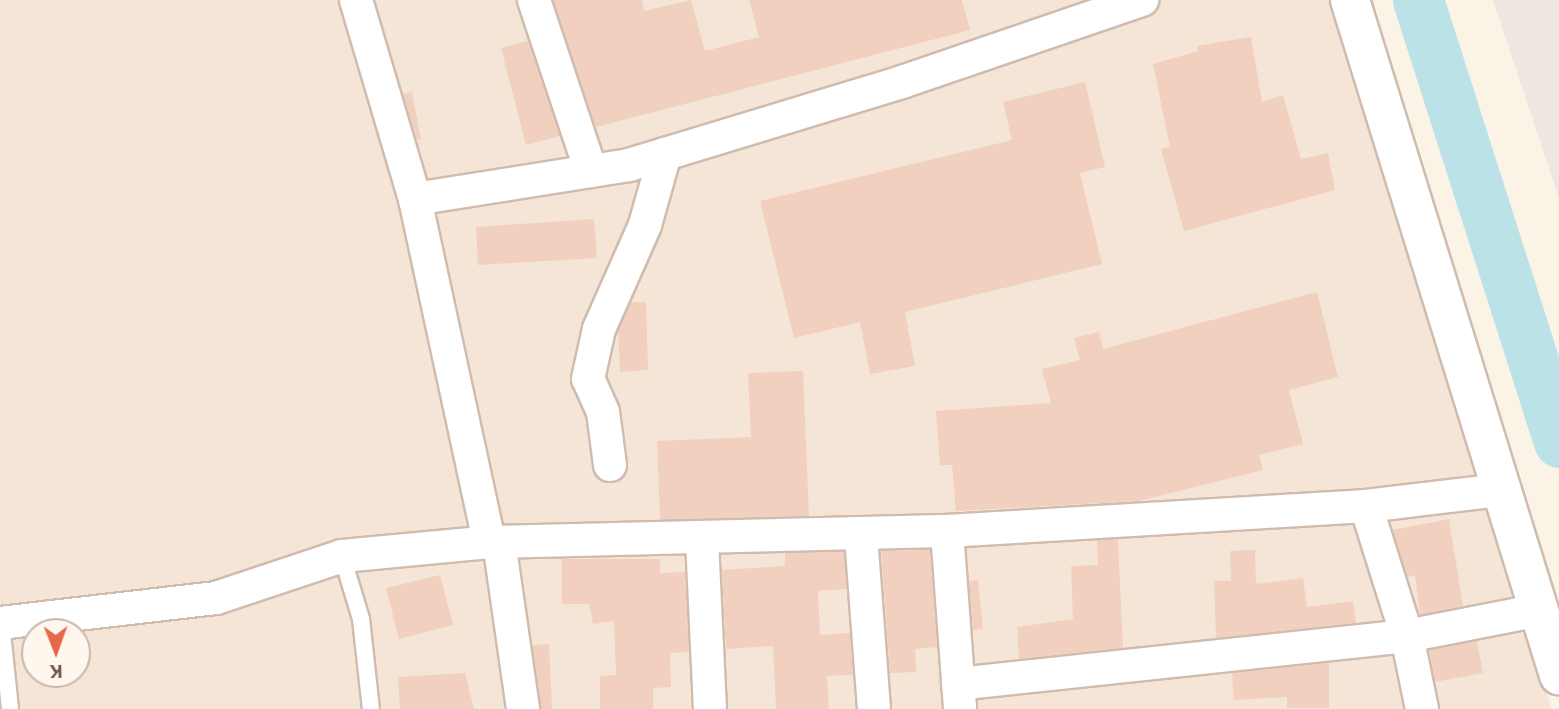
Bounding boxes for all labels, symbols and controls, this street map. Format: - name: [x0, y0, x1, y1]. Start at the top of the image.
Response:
- north arrow: [21, 618, 91, 688]
- text: K: [50, 660, 63, 684]

